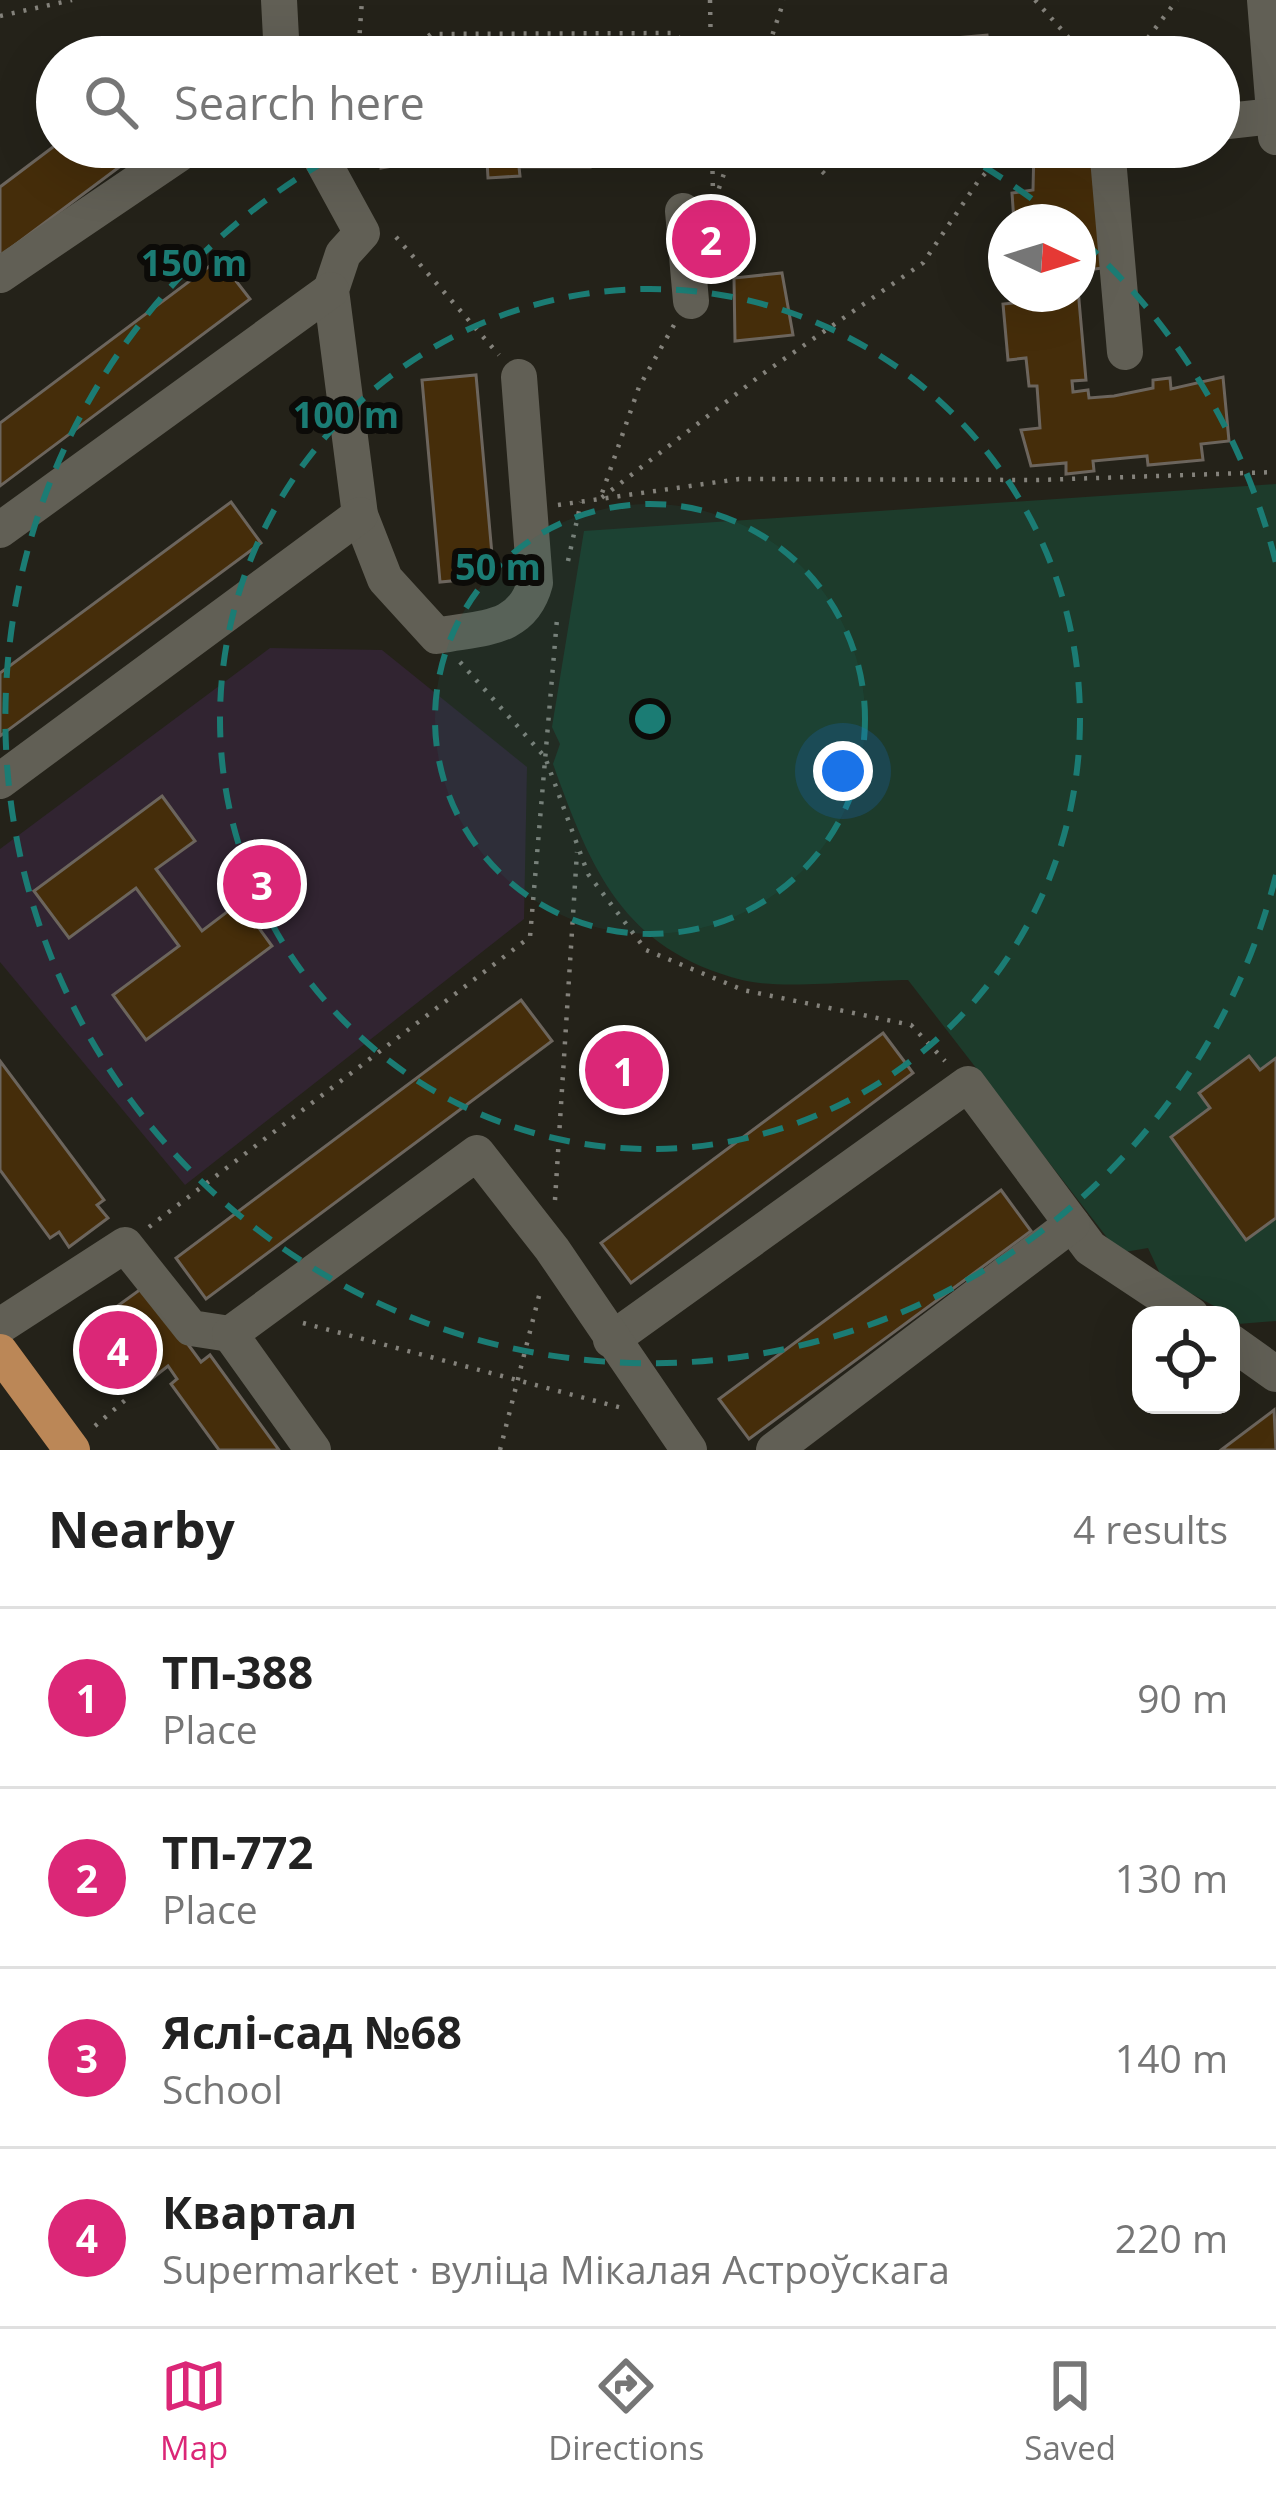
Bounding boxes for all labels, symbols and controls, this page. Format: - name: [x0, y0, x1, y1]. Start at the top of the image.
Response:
- search box: [36, 36, 1240, 168]
- icon: search: [78, 69, 144, 135]
- text: Search here: [174, 72, 425, 133]
- pin: 2: [672, 194, 750, 284]
- north arrow: [988, 204, 1096, 312]
- text: 150 m: [141, 238, 247, 287]
- text: 100 m: [293, 390, 399, 439]
- text: 50 m: [455, 542, 541, 591]
- centre of rings: [629, 698, 671, 740]
- your location: [813, 741, 873, 801]
- pin: 3: [223, 839, 301, 929]
- pin: 1: [585, 1025, 663, 1115]
- pin: 4: [79, 1305, 157, 1395]
- map controls: [1132, 1306, 1240, 1414]
- button: locate: [1132, 1306, 1240, 1414]
- text: Nearby: [48, 1493, 235, 1563]
- text: 4 results: [1073, 1502, 1228, 1555]
- text: ТП-388: [162, 1641, 313, 1702]
- text: 1: [76, 1671, 98, 1724]
- text: 90 m: [1137, 1671, 1228, 1724]
- text: Place: [162, 1702, 258, 1755]
- text: ТП-772: [162, 1821, 313, 1882]
- text: 2: [76, 1851, 98, 1904]
- text: 130 m: [1115, 1851, 1228, 1904]
- text: Place: [162, 1882, 258, 1935]
- text: Яслі-сад №68: [162, 2001, 462, 2062]
- text: 3: [76, 2031, 98, 2084]
- text: 140 m: [1115, 2031, 1228, 2084]
- text: School: [162, 2062, 283, 2115]
- text: Квартал: [162, 2181, 357, 2242]
- text: 4: [76, 2211, 98, 2264]
- text: 220 m: [1115, 2211, 1228, 2264]
- text: Supermarket · вуліца Мікалая Астроўскага: [162, 2242, 950, 2295]
- tab: Map: [160, 2353, 228, 2470]
- tab: Directions: [548, 2353, 704, 2470]
- tab: Saved: [1024, 2353, 1116, 2470]

